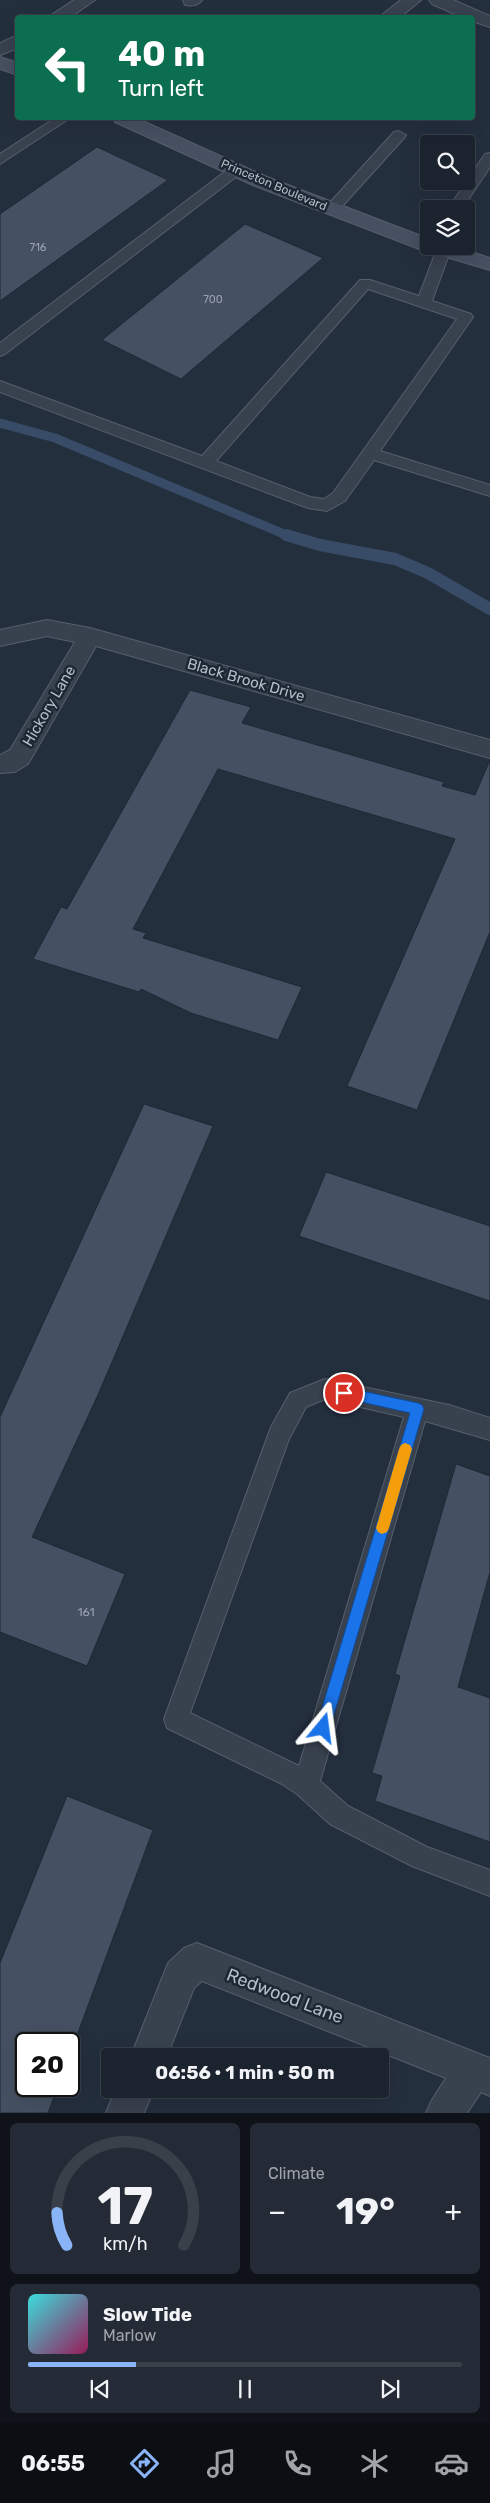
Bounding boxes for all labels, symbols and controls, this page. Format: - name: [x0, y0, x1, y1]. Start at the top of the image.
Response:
- text: 40 m: [118, 33, 205, 75]
- icon: left: [35, 35, 100, 100]
- text: Turn left: [118, 75, 204, 102]
- map controls: [420, 135, 475, 255]
- button: search: [420, 135, 475, 190]
- street label: Princeton Boulevard: [219, 156, 329, 214]
- button: layers: [420, 200, 475, 255]
- house number: 716: [30, 241, 47, 254]
- house number: 700: [203, 293, 223, 306]
- street label: Black Brook Drive: [185, 655, 307, 705]
- street label: Hickory Lane: [19, 662, 79, 750]
- pin: [323, 1372, 365, 1414]
- icon: arrive: [330, 1379, 358, 1407]
- house number: 161: [77, 1605, 95, 1619]
- position arrow: [296, 1701, 348, 1753]
- street label: Redwood Lane: [223, 1964, 347, 2028]
- speed limit sign: 20: [15, 2032, 80, 2097]
- text: 06:56 · 1 min · 50 m: [155, 2061, 335, 2084]
- text: Climate: [268, 2164, 325, 2183]
- text: 17: [97, 2175, 153, 2237]
- text: 19°: [336, 2188, 395, 2234]
- text: −: [268, 2195, 286, 2228]
- text: +: [445, 2195, 462, 2228]
- text: km/h: [103, 2233, 147, 2254]
- text: Slow Tide: [103, 2303, 192, 2326]
- text: Marlow: [103, 2326, 156, 2345]
- icon: previous: [86, 2375, 114, 2403]
- icon: pause: [231, 2375, 259, 2403]
- icon: next: [376, 2375, 404, 2403]
- icon: directions: [127, 2446, 162, 2481]
- icon: music: [204, 2446, 239, 2481]
- icon: phone: [280, 2446, 315, 2481]
- icon: climate: [357, 2446, 392, 2481]
- icon: car: [434, 2446, 469, 2481]
- text: 06:55: [21, 2450, 85, 2477]

